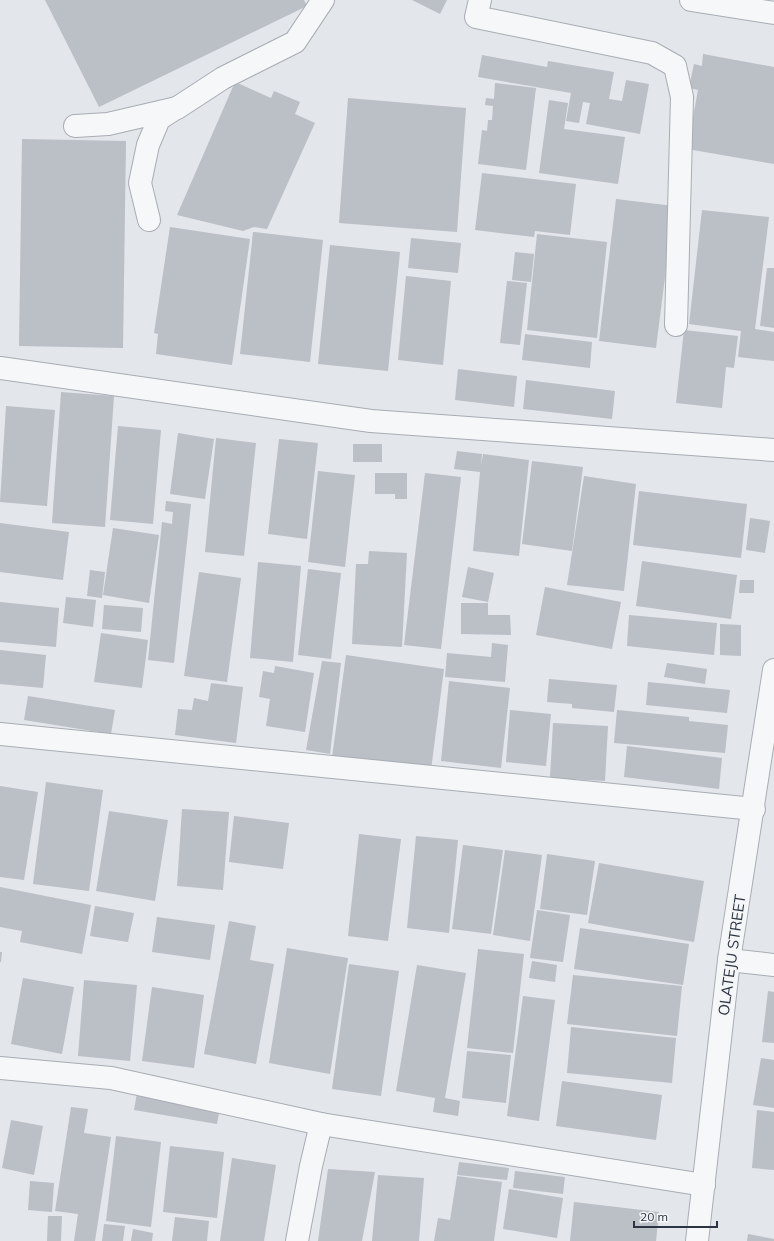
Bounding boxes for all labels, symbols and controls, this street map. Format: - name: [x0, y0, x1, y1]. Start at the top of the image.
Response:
- street label: OLATEJU STREET: [714, 893, 749, 1017]
- scale bar: [634, 1203, 717, 1229]
- text: 20 m: [640, 1209, 668, 1224]

